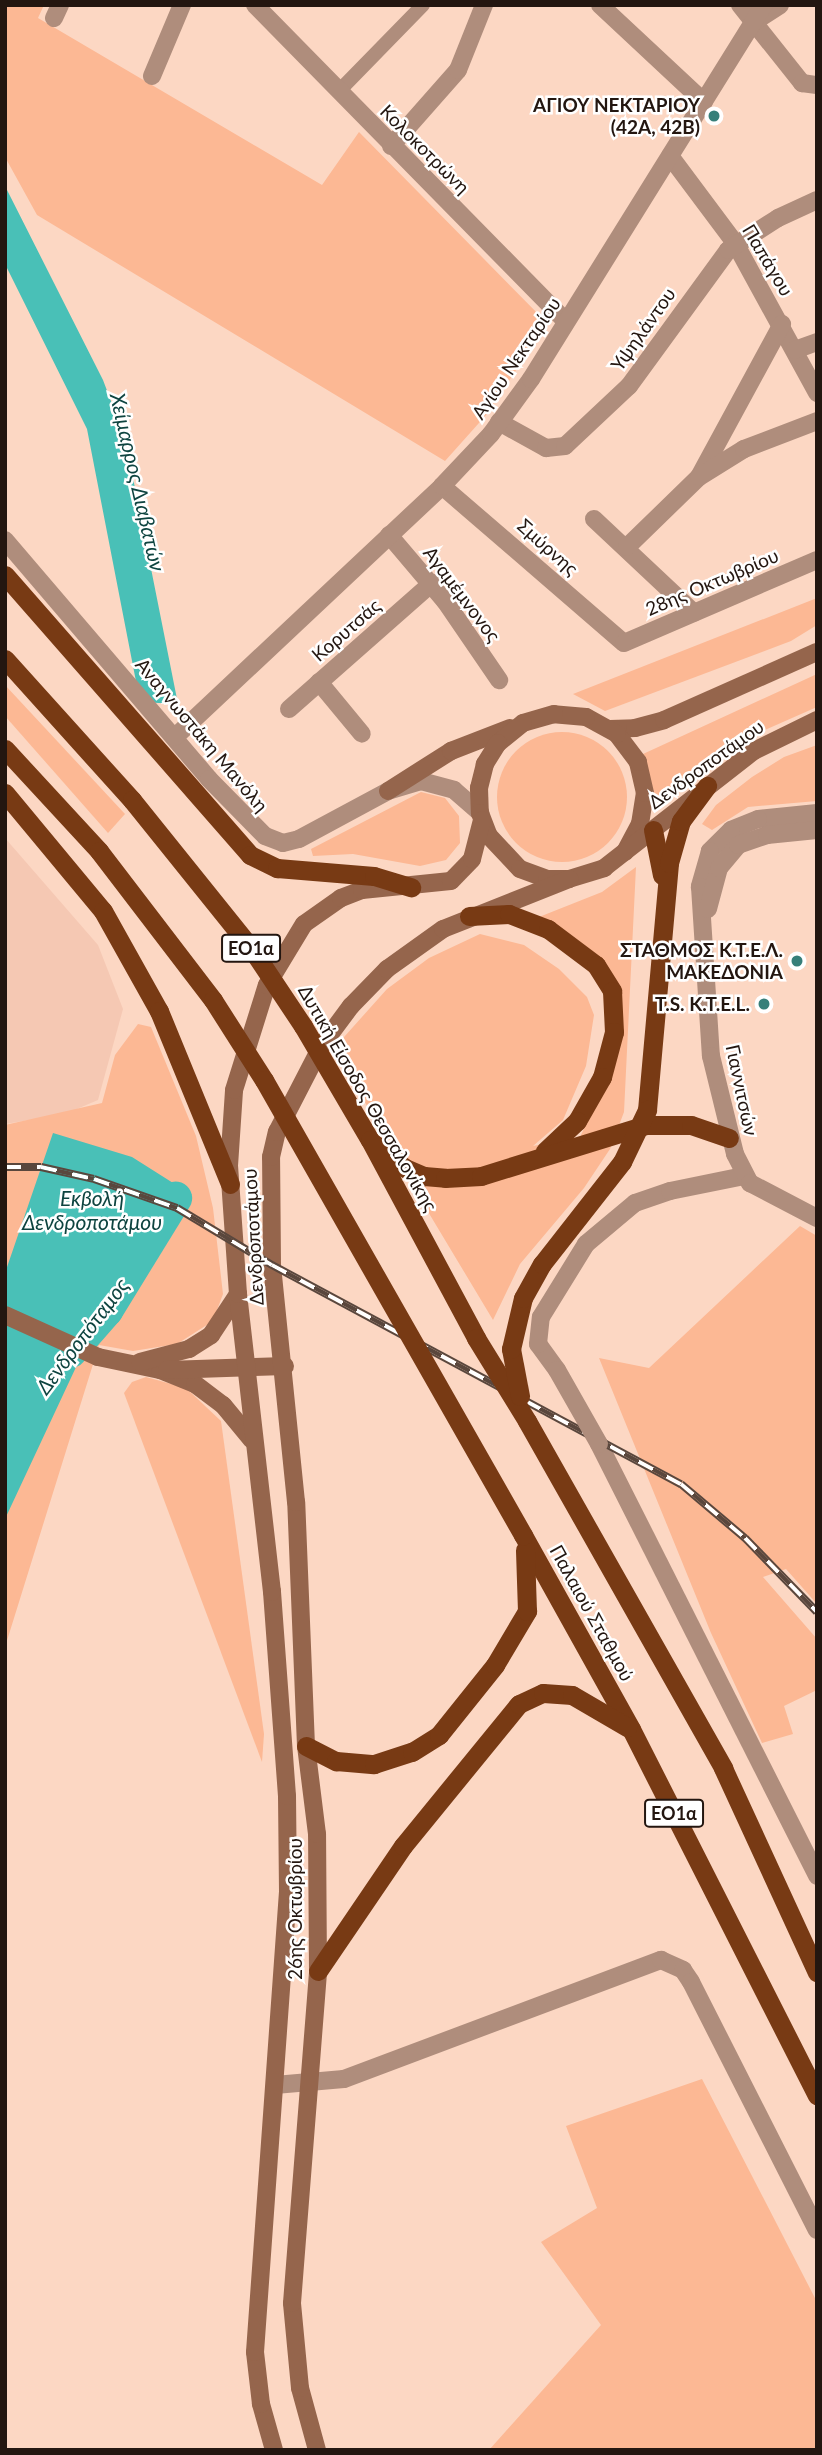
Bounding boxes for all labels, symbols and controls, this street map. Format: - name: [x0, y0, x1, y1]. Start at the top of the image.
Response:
- place label: ΑΓΙΟΥ ΝΕΚΤΑΡΙΟΥ (42Α, 42Β): [533, 94, 700, 138]
- street label: Κολοκοτρώνη: [376, 100, 474, 198]
- marker: ΑΓΙΟΥ ΝΕΚΤΑΡΙΟΥ (42Α, 42Β): [706, 108, 722, 124]
- street label: Παπάγου: [738, 220, 798, 300]
- street label: Υψηλάντου: [606, 283, 680, 375]
- street label: Αγίου Νεκταρίου: [467, 293, 565, 423]
- water label: Χείμαρρος Διαβατών: [105, 390, 171, 574]
- street label: Σμύρνης: [513, 514, 583, 580]
- street label: Αγαμέμνονος: [419, 542, 505, 646]
- street label: 28ης Οκτωβρίου: [642, 544, 782, 620]
- street label: Κορυτσάς: [307, 594, 385, 666]
- street label: Αναγνωστάκη Μανόλη: [131, 653, 273, 817]
- street label: Δενδροποτάμου: [644, 715, 768, 813]
- road number: ΕΟ1α: [219, 933, 282, 962]
- place label: ΣΤΑΘΜΟΣ Κ.Τ.Ε.Λ. ΜΑΚΕΔΟΝΙΑ: [620, 939, 783, 983]
- marker: ΣΤΑΘΜΟΣ Κ.Τ.Ε.Λ. ΜΑΚΕΔΟΝΙΑ: [789, 953, 805, 969]
- street label: Δυτική Είσοδος Θεσσαλονίκης: [294, 981, 442, 1215]
- place label: T.S. K.T.E.L.: [655, 993, 750, 1015]
- marker: T.S. K.T.E.L.: [756, 996, 772, 1012]
- street label: Γιαννιτσών: [721, 1042, 763, 1138]
- street label: Δενδροποτάμου: [238, 1168, 268, 1306]
- water label: Εκβολή Δενδροποτάμου: [22, 1185, 162, 1235]
- water label: Δενδροπόταμος: [30, 1273, 134, 1399]
- street label: Παλαιού Σταθμού: [545, 1541, 639, 1685]
- road number: ΕΟ1α: [642, 1798, 706, 1828]
- street label: 26ης Οκτωβρίου: [284, 1838, 306, 1980]

